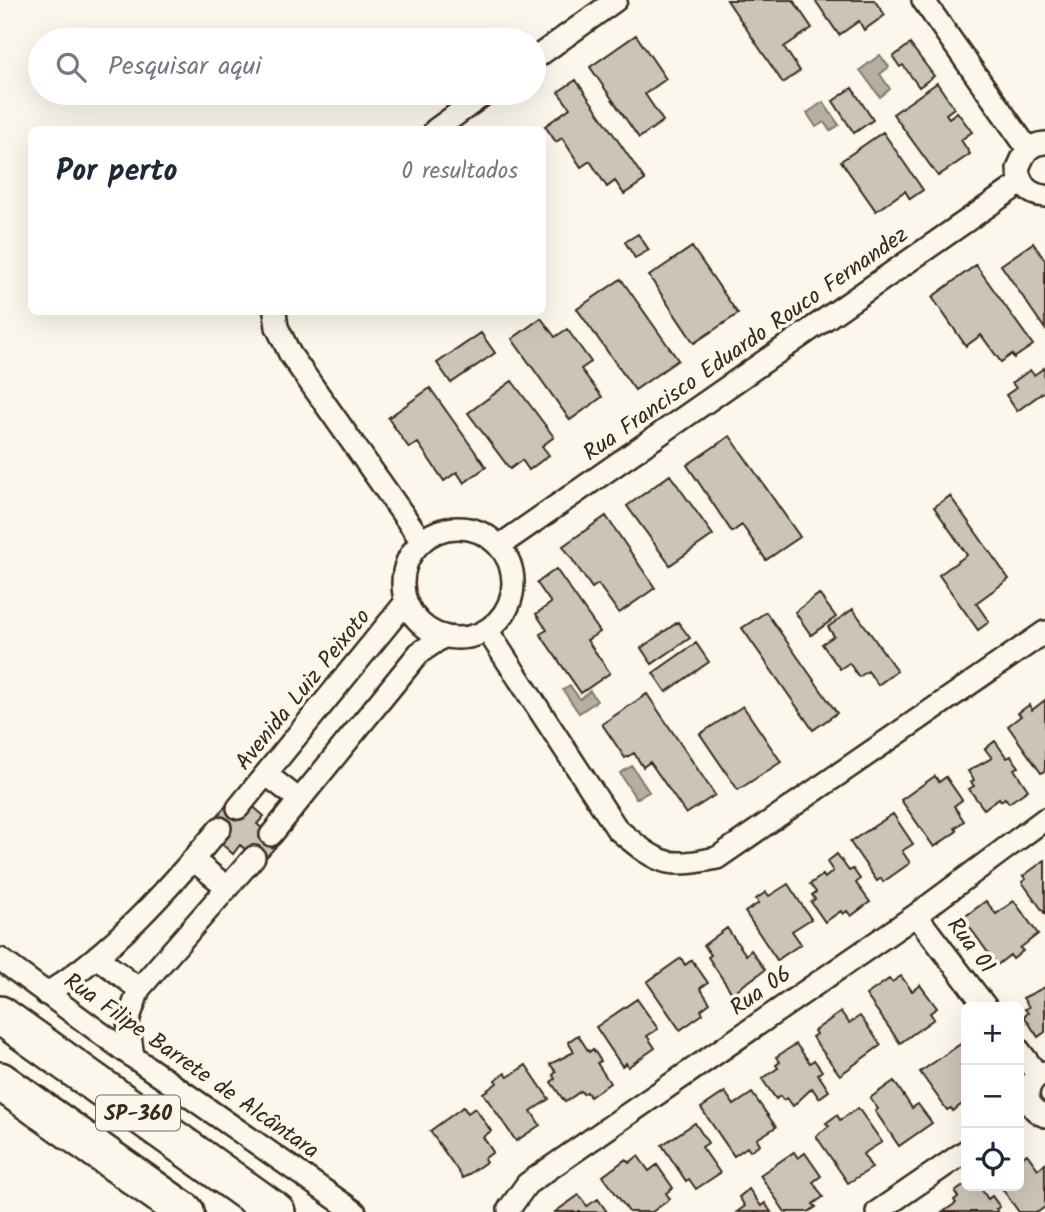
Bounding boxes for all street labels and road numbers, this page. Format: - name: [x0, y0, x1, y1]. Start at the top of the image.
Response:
- street label: Rua Francisco Eduardo Rouco Fernandez: [576, 218, 916, 471]
- street label: Avenida Luiz Peixoto: [227, 601, 380, 779]
- street label: Rua 01: [937, 910, 1004, 982]
- street label: Rua 06: [723, 957, 800, 1026]
- street label: Rua Filipe Barrete de Alcântara: [55, 964, 326, 1169]
- road number: SP-360: [96, 1096, 180, 1130]

